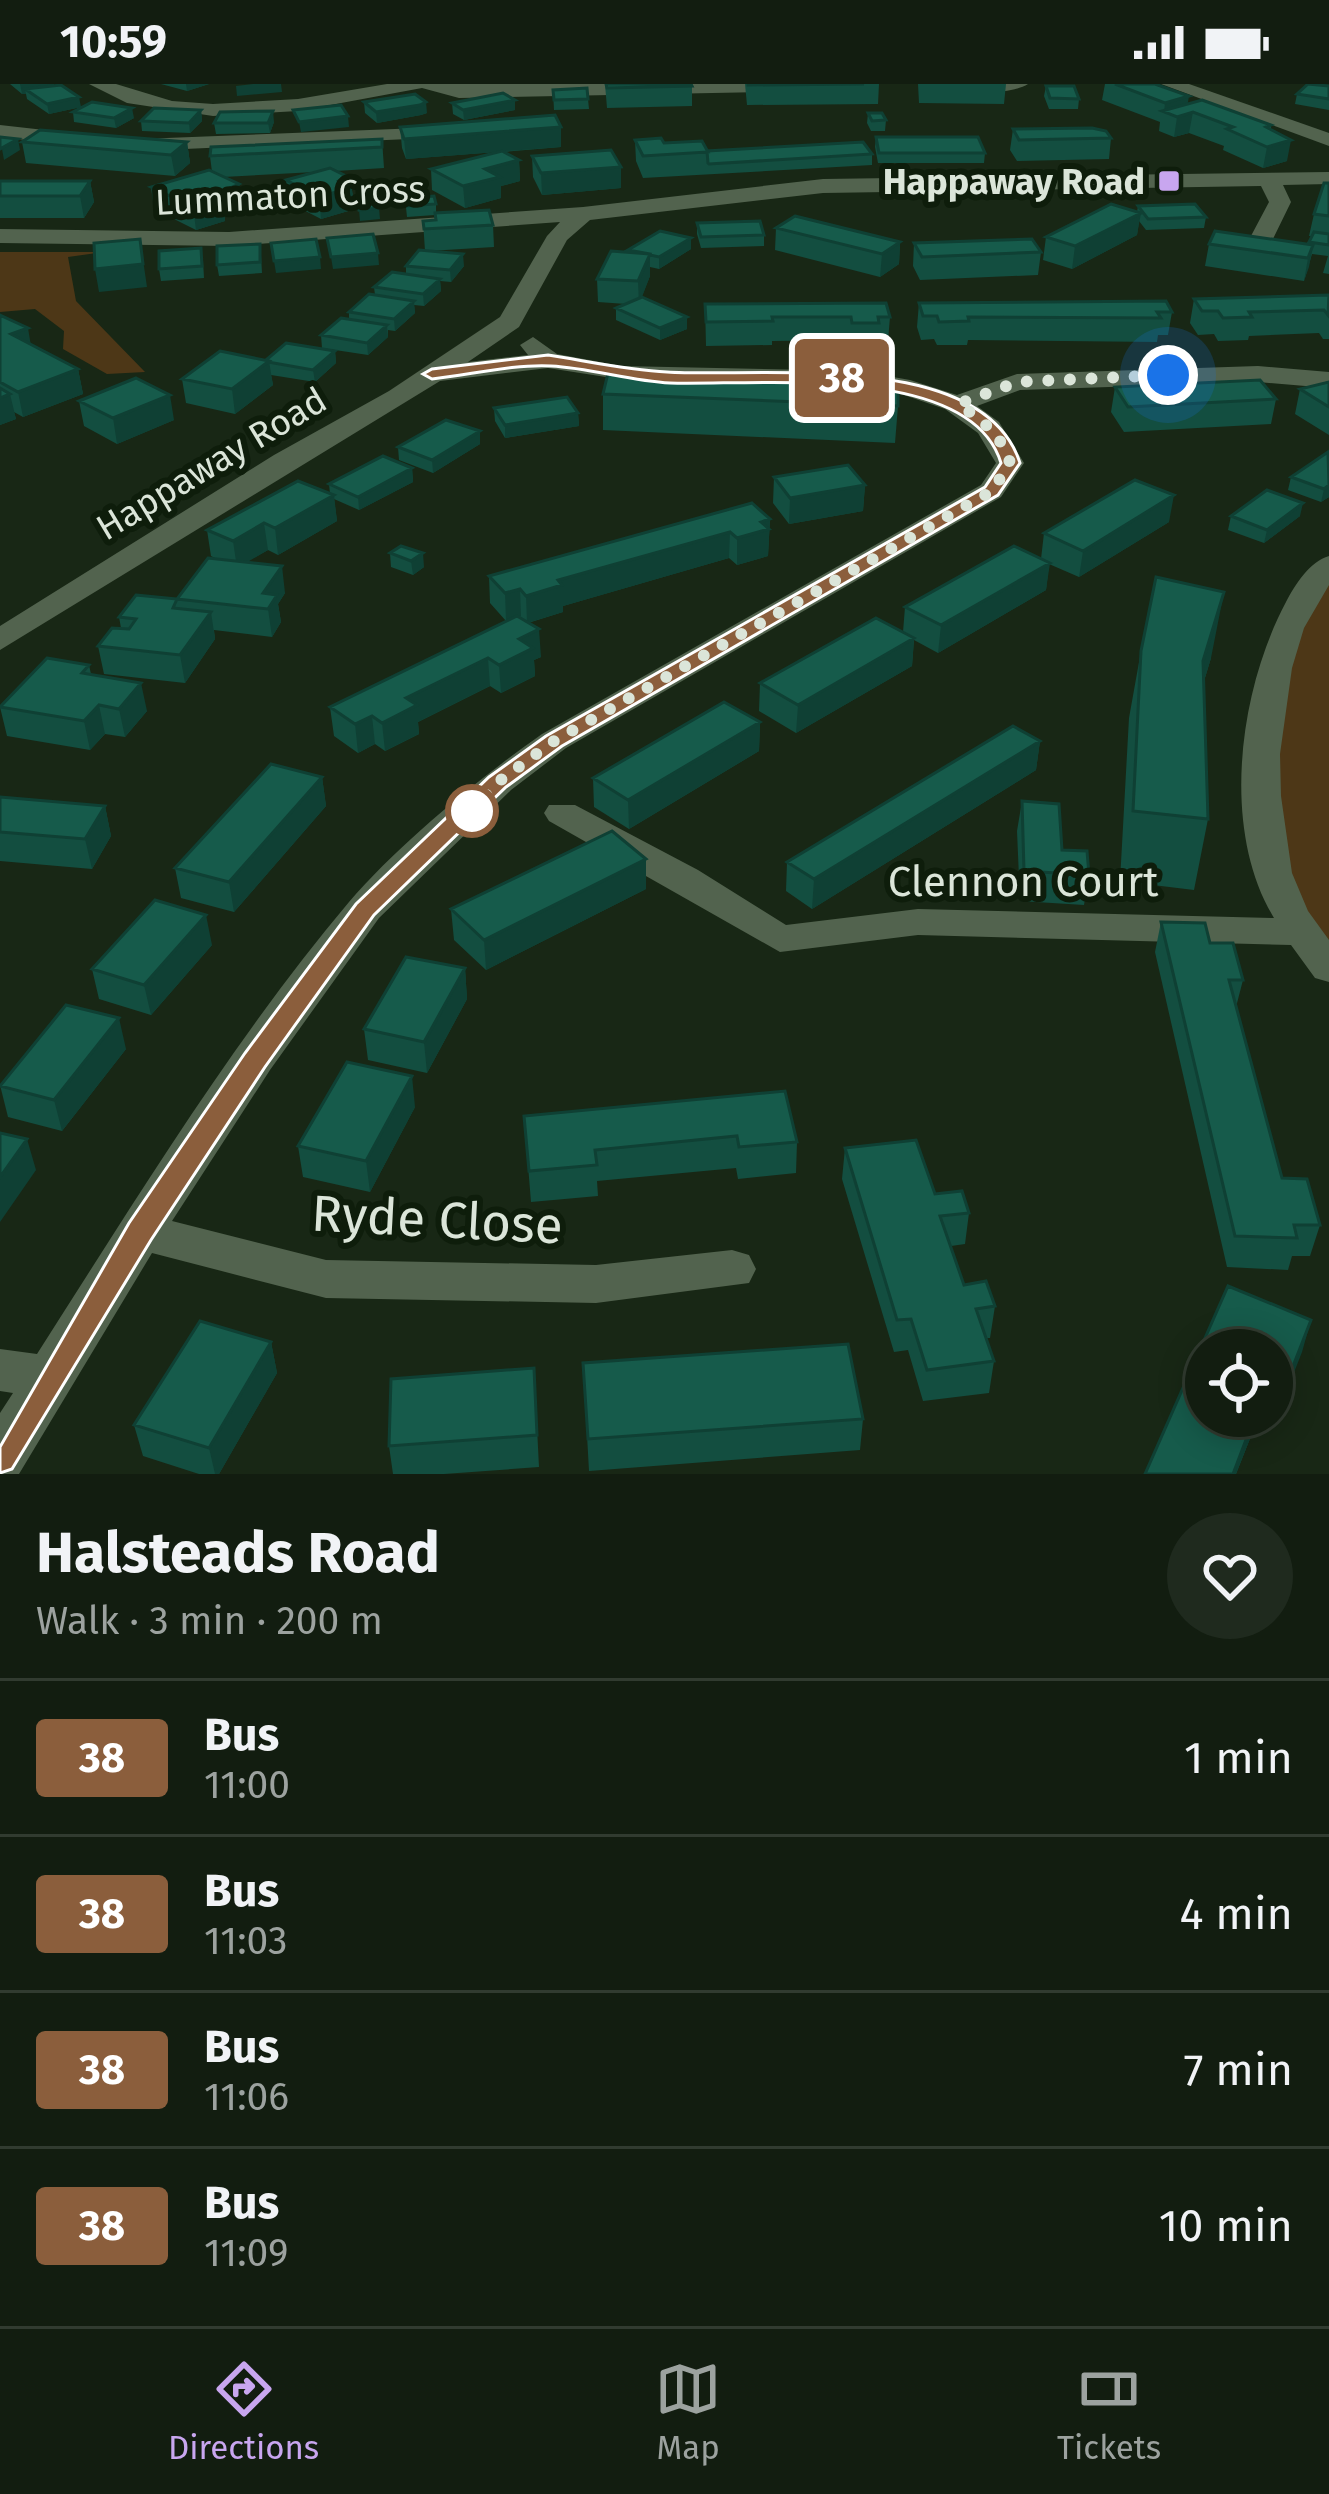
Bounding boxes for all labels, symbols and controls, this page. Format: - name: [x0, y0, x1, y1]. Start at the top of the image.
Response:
- text: 10:59: [60, 15, 167, 69]
- place label: Happaway Road: [883, 160, 1145, 204]
- street label: Lummaton Cross: [154, 167, 426, 225]
- marker: Happaway Road: [1156, 168, 1182, 194]
- line badge: 38: [788, 339, 896, 417]
- your location: [1138, 345, 1198, 405]
- text: 38: [819, 353, 865, 403]
- street label: Happaway Road: [89, 378, 335, 550]
- unlabelled marker: [447, 786, 497, 836]
- street label: Clennon Court: [888, 857, 1159, 907]
- street label: Ryde Close: [310, 1182, 564, 1258]
- map controls: [1185, 1329, 1293, 1437]
- button: locate: [1185, 1329, 1293, 1437]
- button: heart: [1167, 1513, 1293, 1639]
- text: Halsteads Road: [36, 1519, 440, 1587]
- text: Walk · 3 min · 200 m: [36, 1598, 383, 1644]
- text: Bus: [204, 1708, 279, 1762]
- text: 1 min: [1184, 1731, 1293, 1785]
- text: 38: [79, 1733, 125, 1783]
- text: 11:00: [204, 1762, 290, 1808]
- text: Bus: [204, 1864, 279, 1918]
- text: 4 min: [1180, 1887, 1293, 1941]
- text: 38: [79, 1889, 125, 1939]
- text: 11:03: [204, 1918, 287, 1964]
- text: Bus: [204, 2020, 279, 2074]
- text: 7 min: [1183, 2043, 1293, 2097]
- text: 38: [79, 2045, 125, 2095]
- text: 11:06: [204, 2074, 289, 2120]
- text: Bus: [204, 2176, 279, 2230]
- text: 10 min: [1159, 2199, 1293, 2253]
- text: 38: [79, 2201, 125, 2251]
- text: 11:09: [204, 2230, 288, 2276]
- tab: Directions: [168, 2356, 319, 2468]
- tab: Map: [655, 2356, 721, 2468]
- tab: Tickets: [1057, 2356, 1161, 2468]

